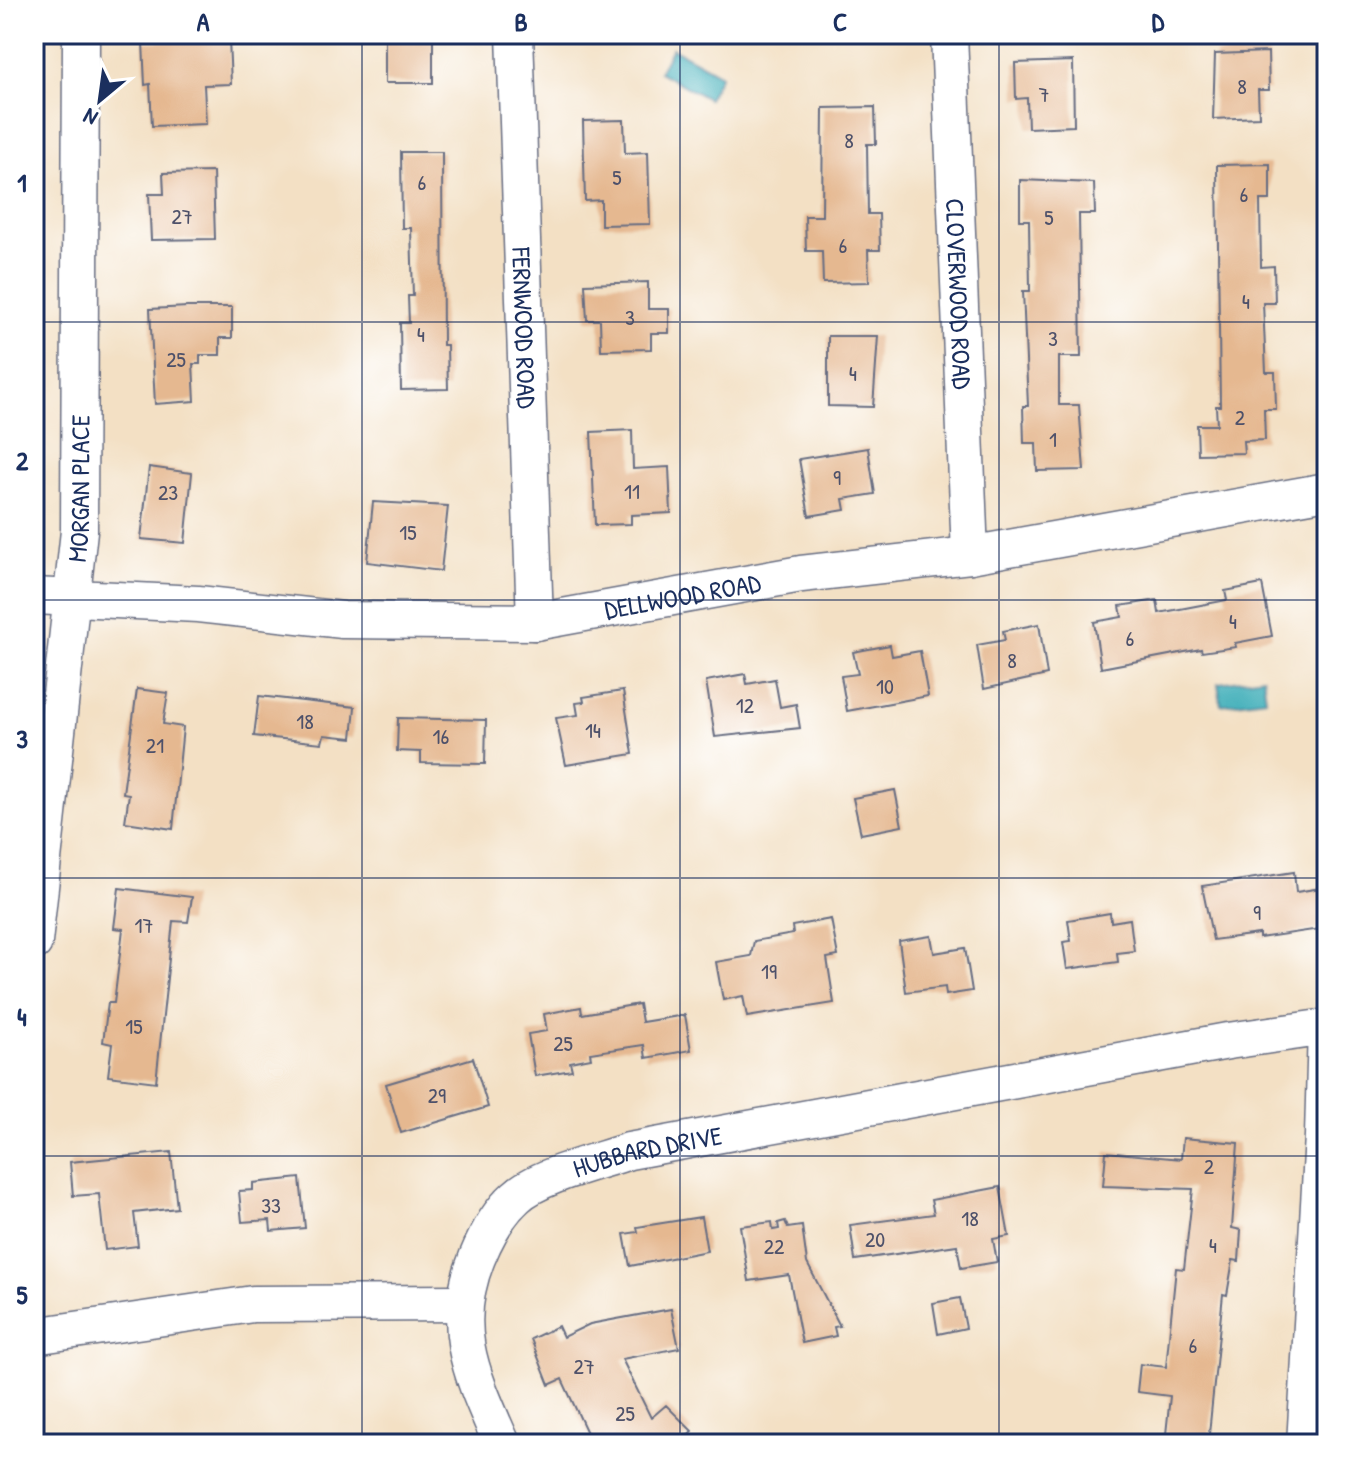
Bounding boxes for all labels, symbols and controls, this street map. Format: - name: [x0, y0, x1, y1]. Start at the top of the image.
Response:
- text: A: [197, 4, 210, 39]
- text: B: [514, 4, 528, 39]
- text: C: [833, 4, 847, 39]
- text: D: [1152, 4, 1165, 39]
- north arrow: [60, 60, 140, 140]
- house number: 8: [1237, 71, 1247, 101]
- house number: 7: [1039, 79, 1049, 109]
- text: N: [78, 101, 103, 133]
- house number: 8: [844, 125, 854, 155]
- house number: 5: [612, 162, 622, 192]
- text: 1: [17, 165, 27, 200]
- house number: 6: [418, 167, 427, 197]
- house number: 6: [1240, 179, 1249, 209]
- street label: CLOVERWOOD ROAD: [938, 198, 981, 391]
- house number: 27: [171, 201, 193, 231]
- house number: 5: [1044, 202, 1054, 232]
- house number: 6: [839, 230, 848, 260]
- street label: FERNWOOD ROAD: [505, 245, 545, 410]
- house number: 4: [1242, 286, 1250, 316]
- house number: 3: [625, 302, 635, 332]
- house number: 4: [417, 319, 425, 349]
- house number: 3: [1048, 323, 1058, 353]
- house number: 25: [166, 344, 186, 374]
- house number: 4: [849, 358, 857, 388]
- house number: 2: [1235, 402, 1246, 432]
- street label: MORGAN PLACE: [58, 414, 97, 564]
- house number: 1: [1049, 424, 1057, 454]
- text: 2: [16, 443, 29, 478]
- house number: 9: [833, 462, 841, 492]
- house number: 11: [624, 476, 640, 506]
- house number: 23: [158, 477, 178, 507]
- house number: 15: [399, 517, 417, 547]
- street label: DELLWOOD ROAD: [602, 564, 764, 627]
- house number: 4: [1229, 606, 1237, 636]
- house number: 6: [1126, 623, 1135, 653]
- house number: 8: [1007, 645, 1017, 675]
- house number: 10: [876, 671, 894, 701]
- house number: 12: [736, 690, 755, 720]
- house number: 18: [296, 706, 314, 736]
- house number: 14: [585, 715, 601, 745]
- text: 3: [16, 721, 28, 756]
- house number: 16: [433, 721, 450, 751]
- house number: 21: [146, 730, 164, 760]
- house number: 9: [1253, 897, 1261, 927]
- house number: 17: [135, 910, 153, 940]
- house number: 19: [761, 956, 777, 986]
- text: 4: [17, 999, 27, 1034]
- house number: 15: [125, 1011, 143, 1041]
- house number: 25: [553, 1028, 573, 1058]
- house number: 29: [428, 1080, 446, 1110]
- street label: HUBBARD DRIVE: [568, 1117, 725, 1185]
- house number: 2: [1204, 1151, 1215, 1181]
- house number: 33: [261, 1190, 281, 1220]
- house number: 18: [961, 1203, 979, 1233]
- house number: 20: [865, 1224, 885, 1254]
- house number: 4: [1209, 1230, 1217, 1260]
- house number: 22: [764, 1231, 785, 1261]
- text: 5: [17, 1277, 28, 1312]
- house number: 6: [1189, 1330, 1198, 1360]
- house number: 27: [573, 1351, 595, 1381]
- house number: 25: [615, 1398, 635, 1428]

